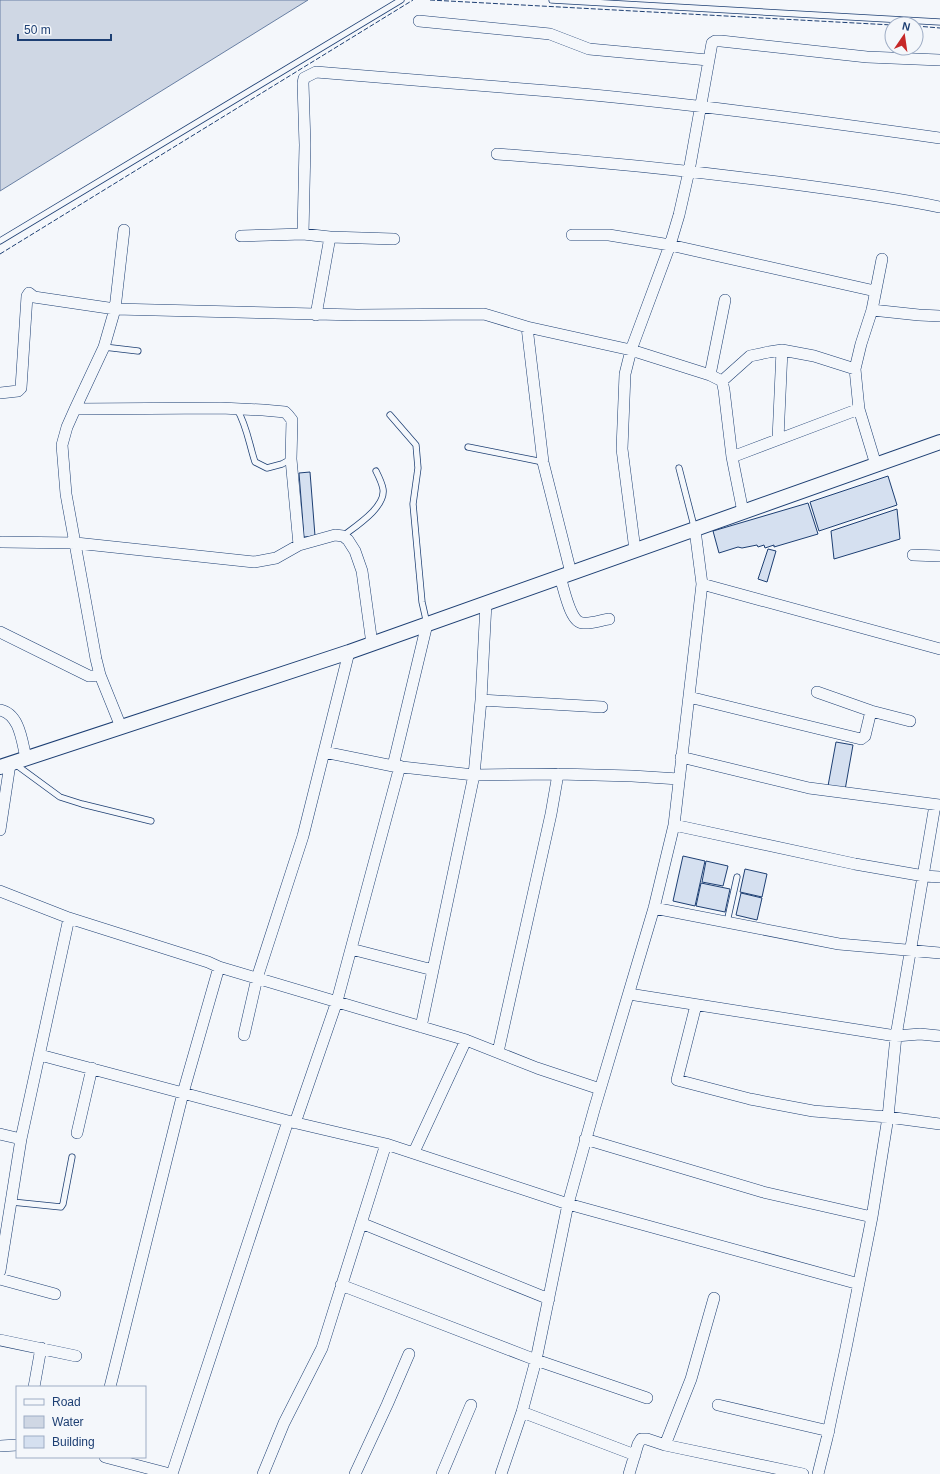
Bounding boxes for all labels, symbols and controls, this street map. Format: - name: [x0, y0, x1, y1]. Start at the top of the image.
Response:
- scale bar: [18, 16, 111, 42]
- north arrow: [884, 16, 924, 56]
- text: N: [901, 20, 912, 33]
- text: 50 m: [24, 23, 51, 37]
- legend: [16, 1386, 146, 1458]
- text: Road: [52, 1395, 81, 1409]
- text: Water: [52, 1415, 84, 1429]
- text: Building: [52, 1435, 95, 1449]

